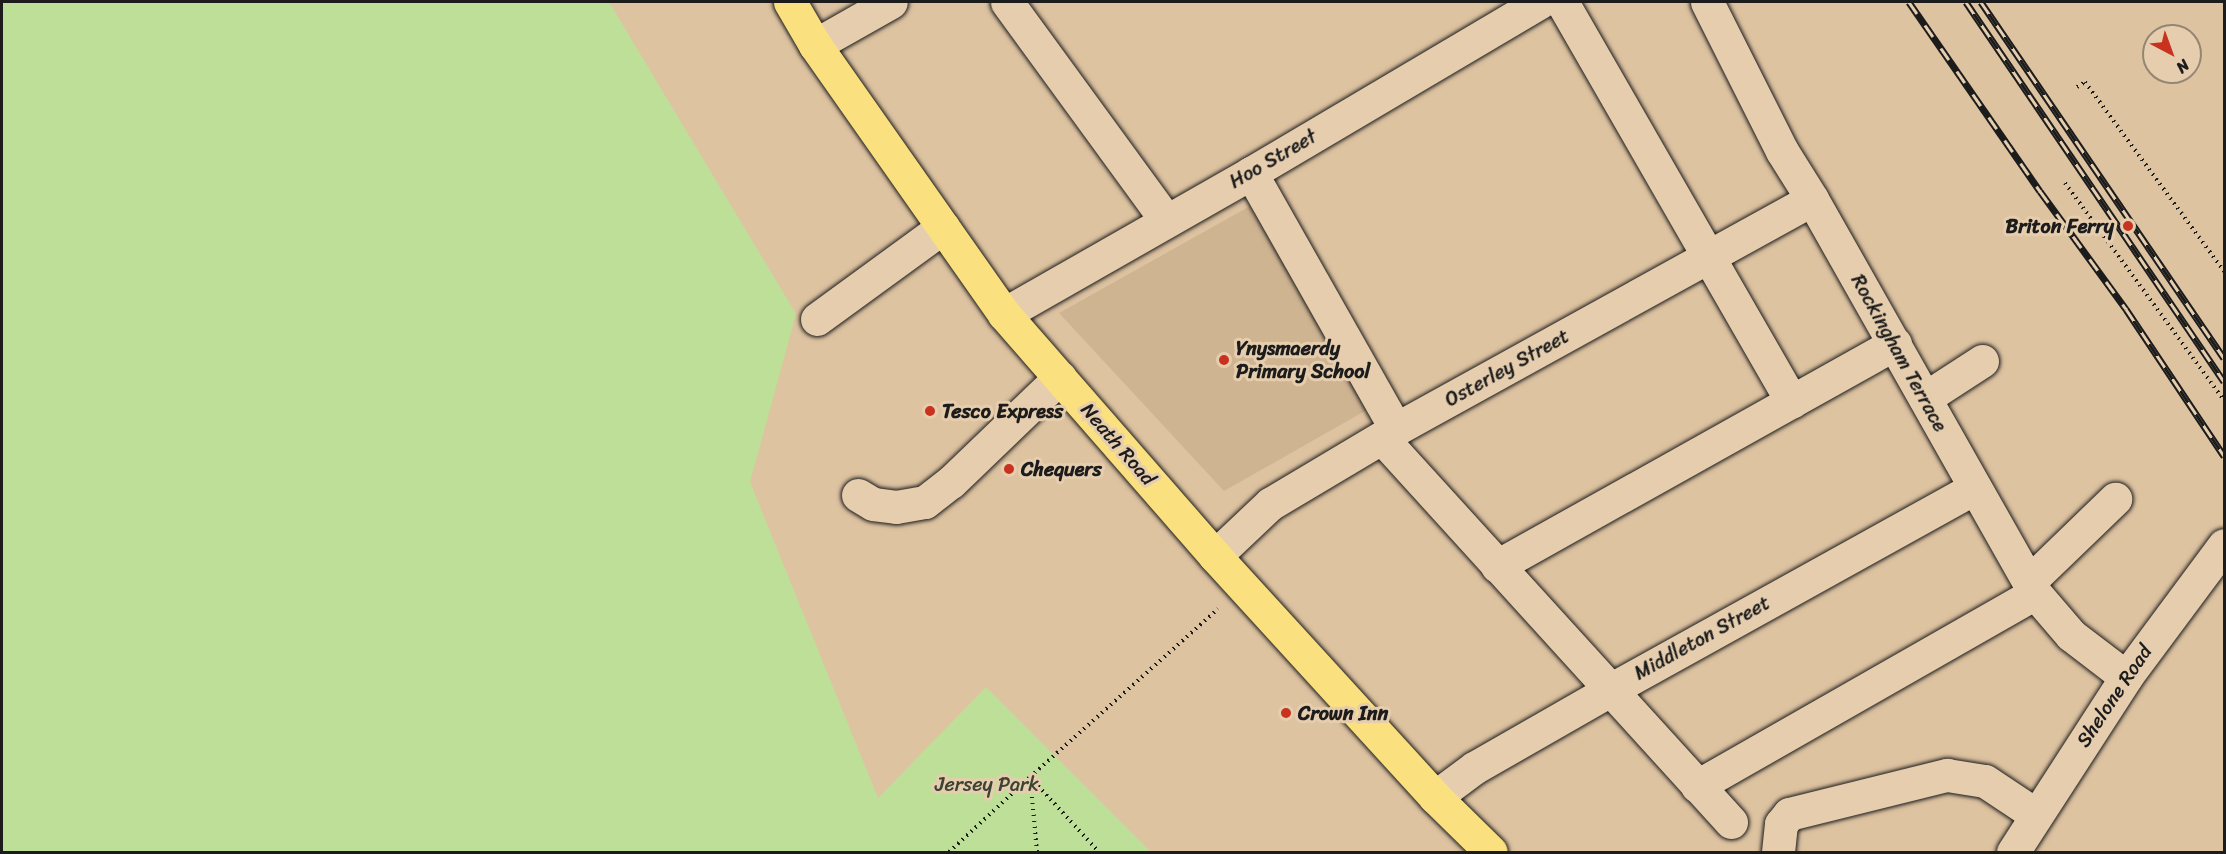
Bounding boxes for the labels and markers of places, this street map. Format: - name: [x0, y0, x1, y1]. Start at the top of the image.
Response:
- place label: Briton Ferry: [2005, 214, 2114, 238]
- marker: Briton Ferry: [2119, 217, 2137, 235]
- place label: Ynysmaerdy Primary School: [1236, 336, 1370, 383]
- marker: Ynysmaerdy Primary School: [1217, 353, 1231, 367]
- place label: Tesco Express: [942, 399, 1065, 423]
- marker: Tesco Express: [923, 404, 937, 418]
- place label: Chequers: [1021, 457, 1102, 481]
- marker: Chequers: [1002, 462, 1016, 476]
- place label: Crown Inn: [1298, 701, 1388, 725]
- marker: Crown Inn: [1279, 706, 1293, 720]

